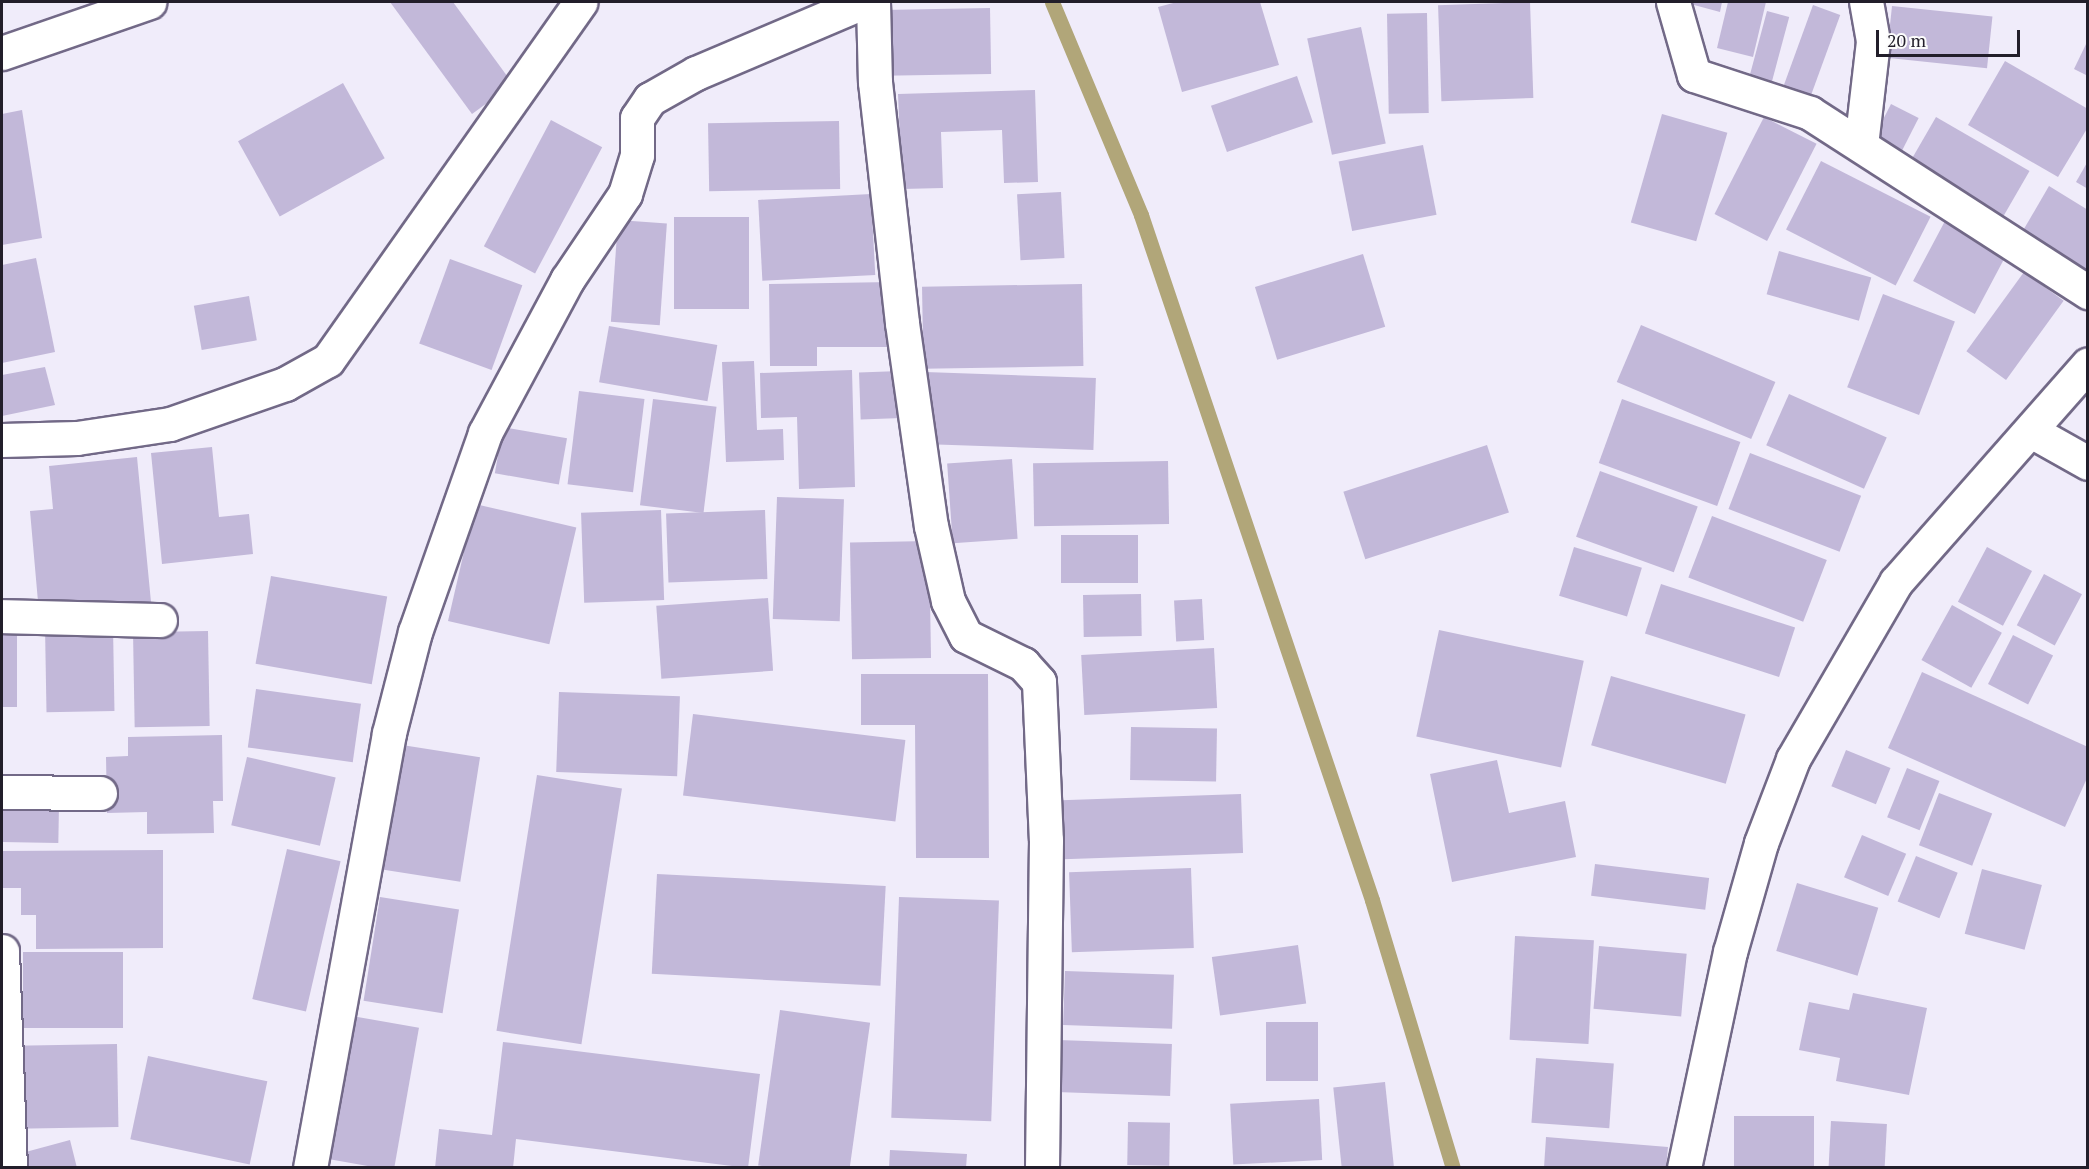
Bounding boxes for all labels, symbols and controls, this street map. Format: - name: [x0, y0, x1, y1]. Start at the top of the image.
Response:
- scale bar: [1879, 18, 2023, 56]
- text: 20 m: [1887, 28, 1926, 52]

